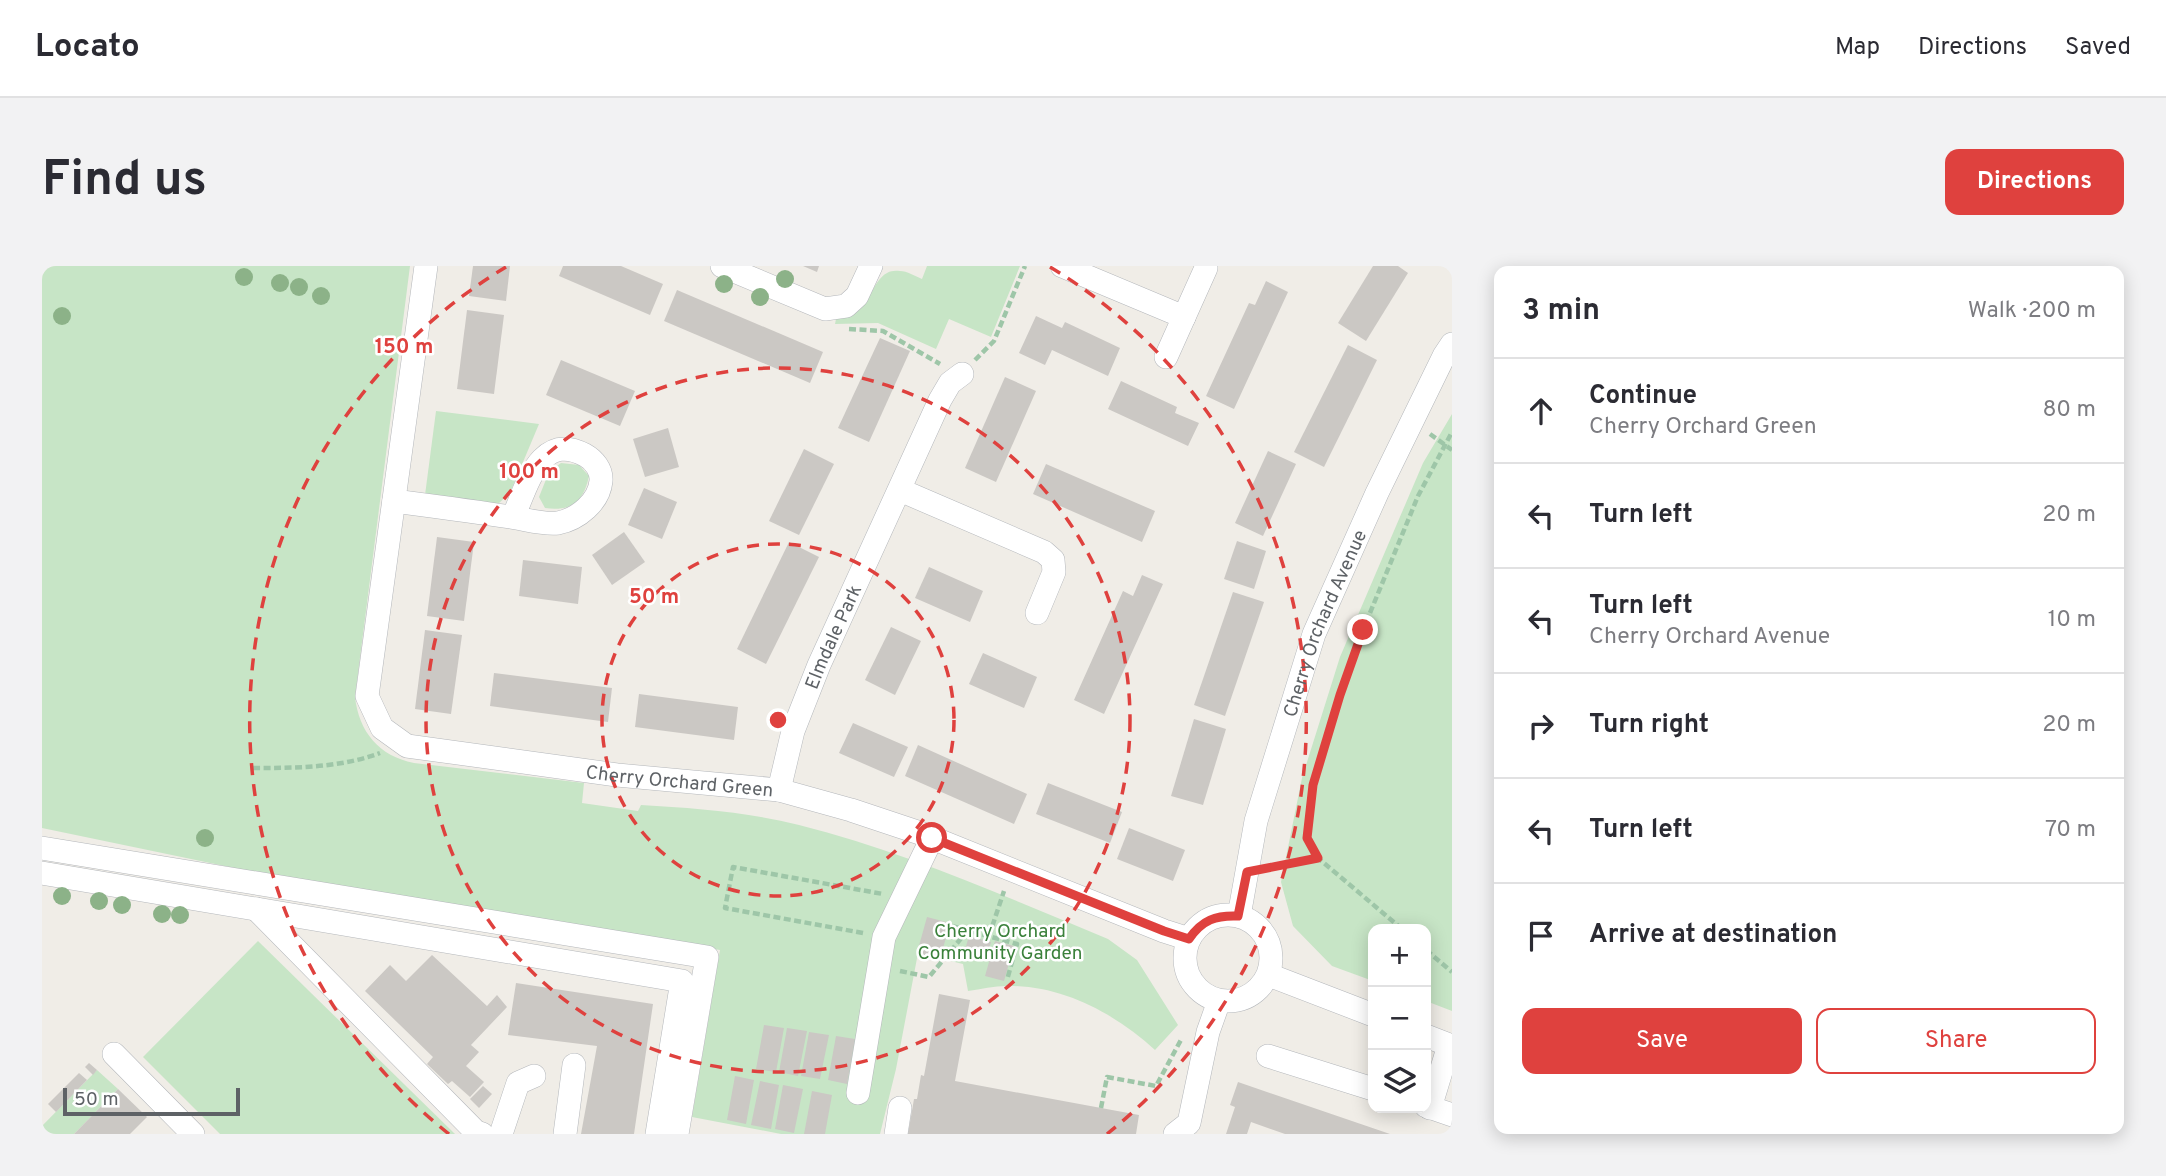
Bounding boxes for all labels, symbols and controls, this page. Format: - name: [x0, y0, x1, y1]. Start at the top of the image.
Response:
- text: Locato: [35, 27, 140, 69]
- text: Map: [1835, 33, 1880, 63]
- text: Directions: [1918, 33, 2027, 63]
- text: Saved: [2065, 33, 2131, 63]
- button: Directions: [1945, 149, 2124, 215]
- text: Find us: [42, 151, 207, 213]
- text: 3 min: [1522, 293, 1600, 330]
- text: Walk · 200 m: [1968, 297, 2096, 326]
- text: 150 m: [375, 334, 433, 361]
- text: Continue: [1589, 380, 1697, 413]
- icon: ahead: [1522, 392, 1560, 430]
- text: 80 m: [2043, 396, 2096, 425]
- text: Cherry Orchard Green: [1589, 413, 1817, 442]
- text: 100 m: [499, 459, 559, 486]
- icon: left: [1522, 497, 1560, 535]
- text: Turn left: [1589, 499, 1693, 532]
- text: 20 m: [2042, 501, 2096, 530]
- street label: Cherry Orchard Avenue: [1279, 526, 1373, 720]
- street label: Elmdale Park: [801, 581, 868, 693]
- text: 50 m: [629, 584, 679, 611]
- text: Turn left: [1589, 590, 1693, 623]
- icon: left: [1522, 602, 1560, 640]
- text: 10 m: [2048, 606, 2096, 635]
- route end: [1347, 614, 1378, 645]
- text: Cherry Orchard Avenue: [1589, 623, 1830, 652]
- icon: right: [1522, 707, 1560, 745]
- centre of rings: [766, 708, 790, 732]
- text: Turn right: [1589, 709, 1709, 742]
- text: 20 m: [2042, 711, 2096, 740]
- street label: Cherry Orchard Green: [584, 761, 774, 803]
- icon: left: [1522, 812, 1560, 850]
- text: Turn left: [1589, 814, 1693, 847]
- text: 70 m: [2045, 816, 2096, 845]
- route start: [916, 822, 947, 853]
- icon: arrive: [1522, 917, 1560, 955]
- text: Arrive at destination: [1589, 919, 1837, 952]
- park label: Cherry Orchard Community Garden: [917, 920, 1083, 966]
- map controls: [1368, 924, 1431, 1113]
- button: +: [1368, 924, 1431, 987]
- button: −: [1368, 987, 1431, 1050]
- button: Save: [1522, 1008, 1802, 1074]
- button: Share: [1816, 1008, 2096, 1074]
- button: layers: [1368, 1050, 1431, 1113]
- scale bar: [63, 1085, 240, 1117]
- text: 50 m: [74, 1088, 119, 1112]

